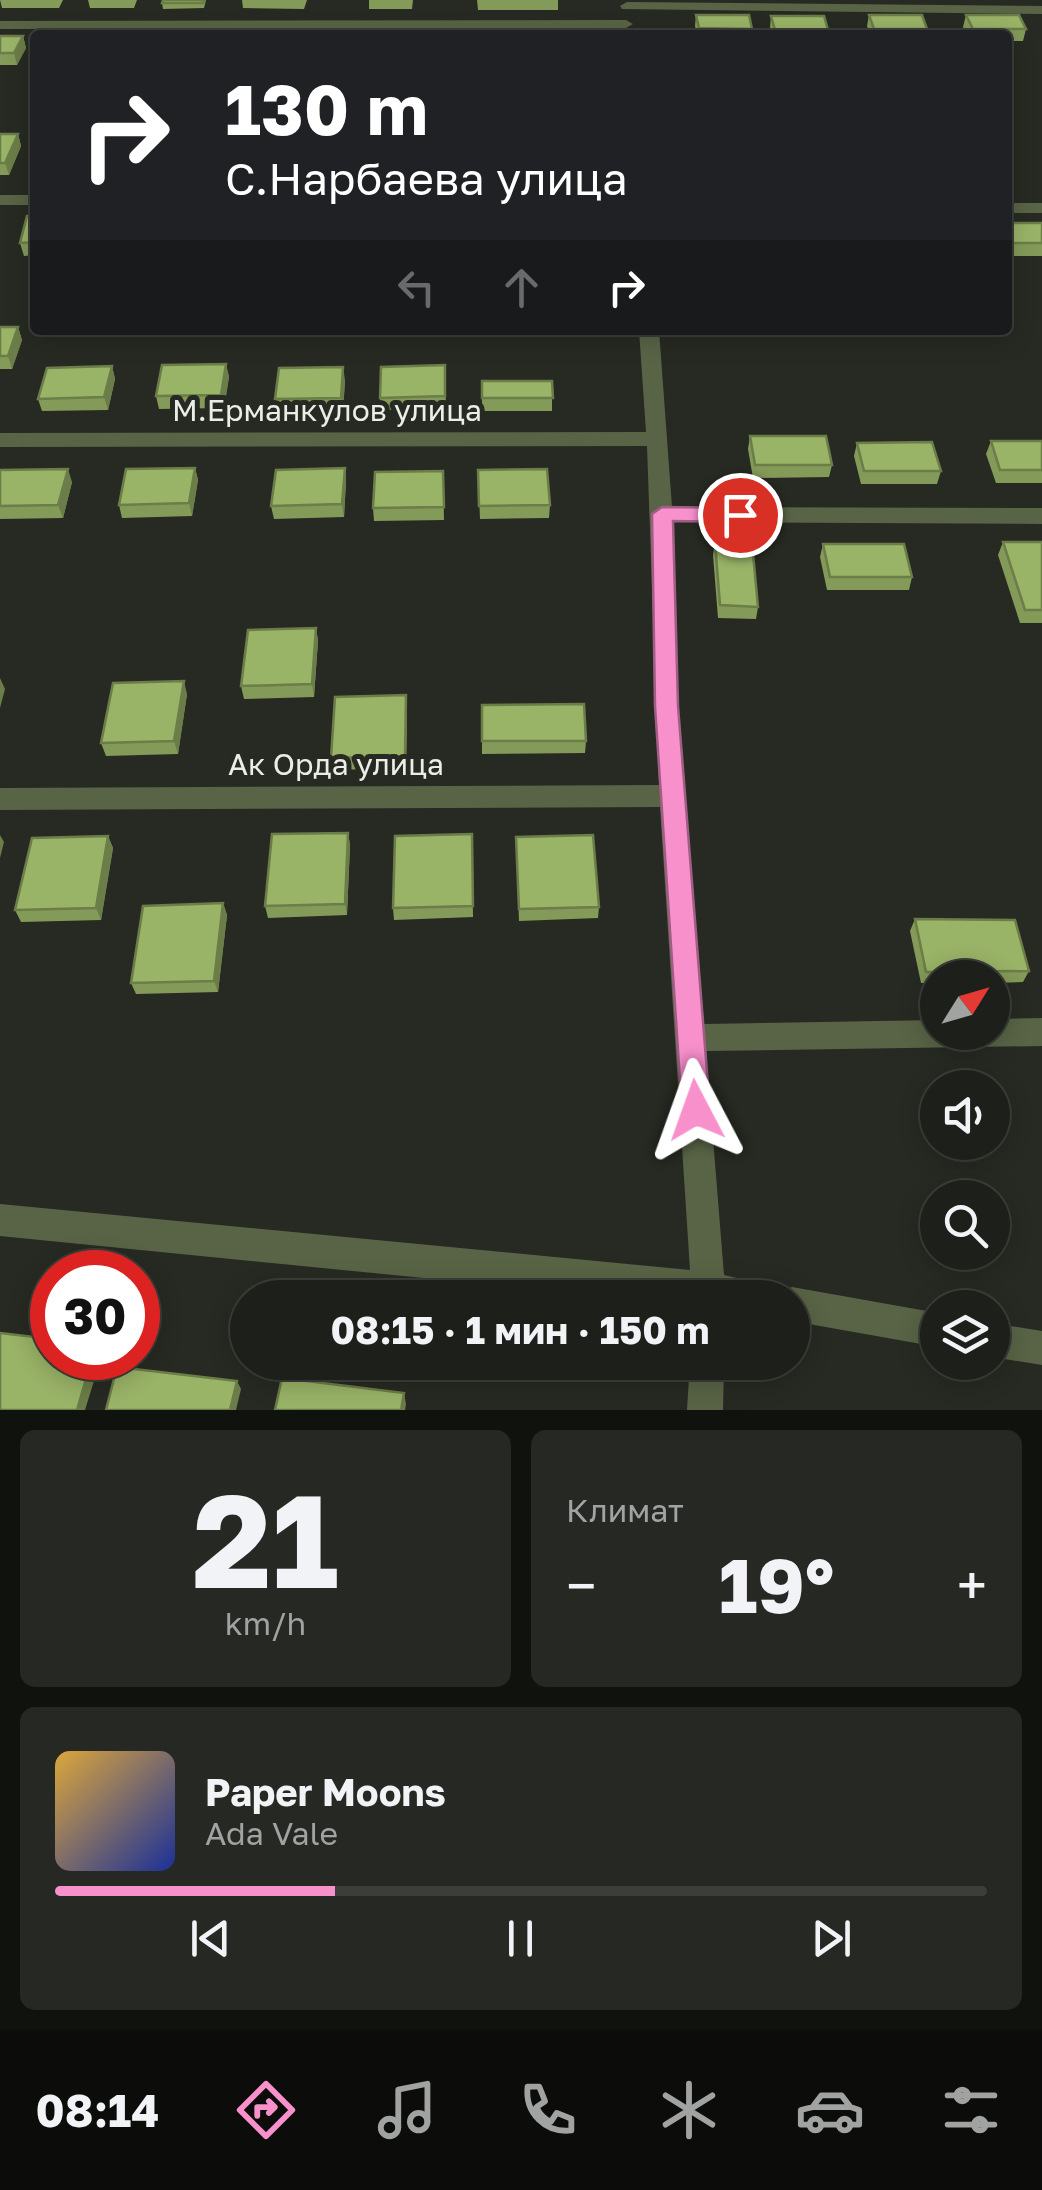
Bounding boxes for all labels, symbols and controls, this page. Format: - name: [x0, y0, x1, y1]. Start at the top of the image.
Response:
- text: 130 m: [225, 66, 428, 150]
- icon: right: [60, 70, 190, 200]
- text: С.Нарбаева улица: [225, 151, 628, 205]
- icon: left: [389, 260, 444, 315]
- icon: ahead: [494, 260, 549, 315]
- icon: right: [599, 260, 654, 315]
- street label: М.Ерманкулов улица: [172, 392, 482, 428]
- pin: [698, 473, 783, 558]
- icon: arrive: [713, 488, 768, 543]
- street label: Ак Орда улица: [228, 746, 444, 782]
- north arrow: [920, 960, 1010, 1050]
- map controls: [920, 960, 1010, 1380]
- position arrow: [644, 1058, 748, 1162]
- button: sound: [920, 1070, 1010, 1160]
- button: search: [920, 1180, 1010, 1270]
- speed limit sign: 30: [30, 1250, 160, 1380]
- button: layers: [920, 1290, 1010, 1380]
- text: 08:15 · 1 мин · 150 m: [330, 1307, 710, 1352]
- text: 21: [192, 1461, 339, 1617]
- text: Климат: [566, 1491, 684, 1529]
- text: 19°: [719, 1539, 834, 1630]
- text: −: [566, 1552, 596, 1618]
- text: +: [957, 1552, 987, 1618]
- text: km/h: [225, 1604, 306, 1642]
- text: Paper Moons: [205, 1769, 446, 1814]
- text: Ada Vale: [205, 1814, 338, 1852]
- icon: previous: [183, 1911, 238, 1966]
- icon: pause: [493, 1911, 548, 1966]
- icon: next: [804, 1911, 859, 1966]
- icon: directions: [231, 2075, 301, 2145]
- icon: music: [372, 2075, 442, 2145]
- icon: phone: [513, 2075, 583, 2145]
- icon: climate: [654, 2075, 724, 2145]
- icon: car: [795, 2075, 865, 2145]
- icon: filters: [936, 2075, 1006, 2145]
- text: 08:14: [36, 2083, 159, 2137]

